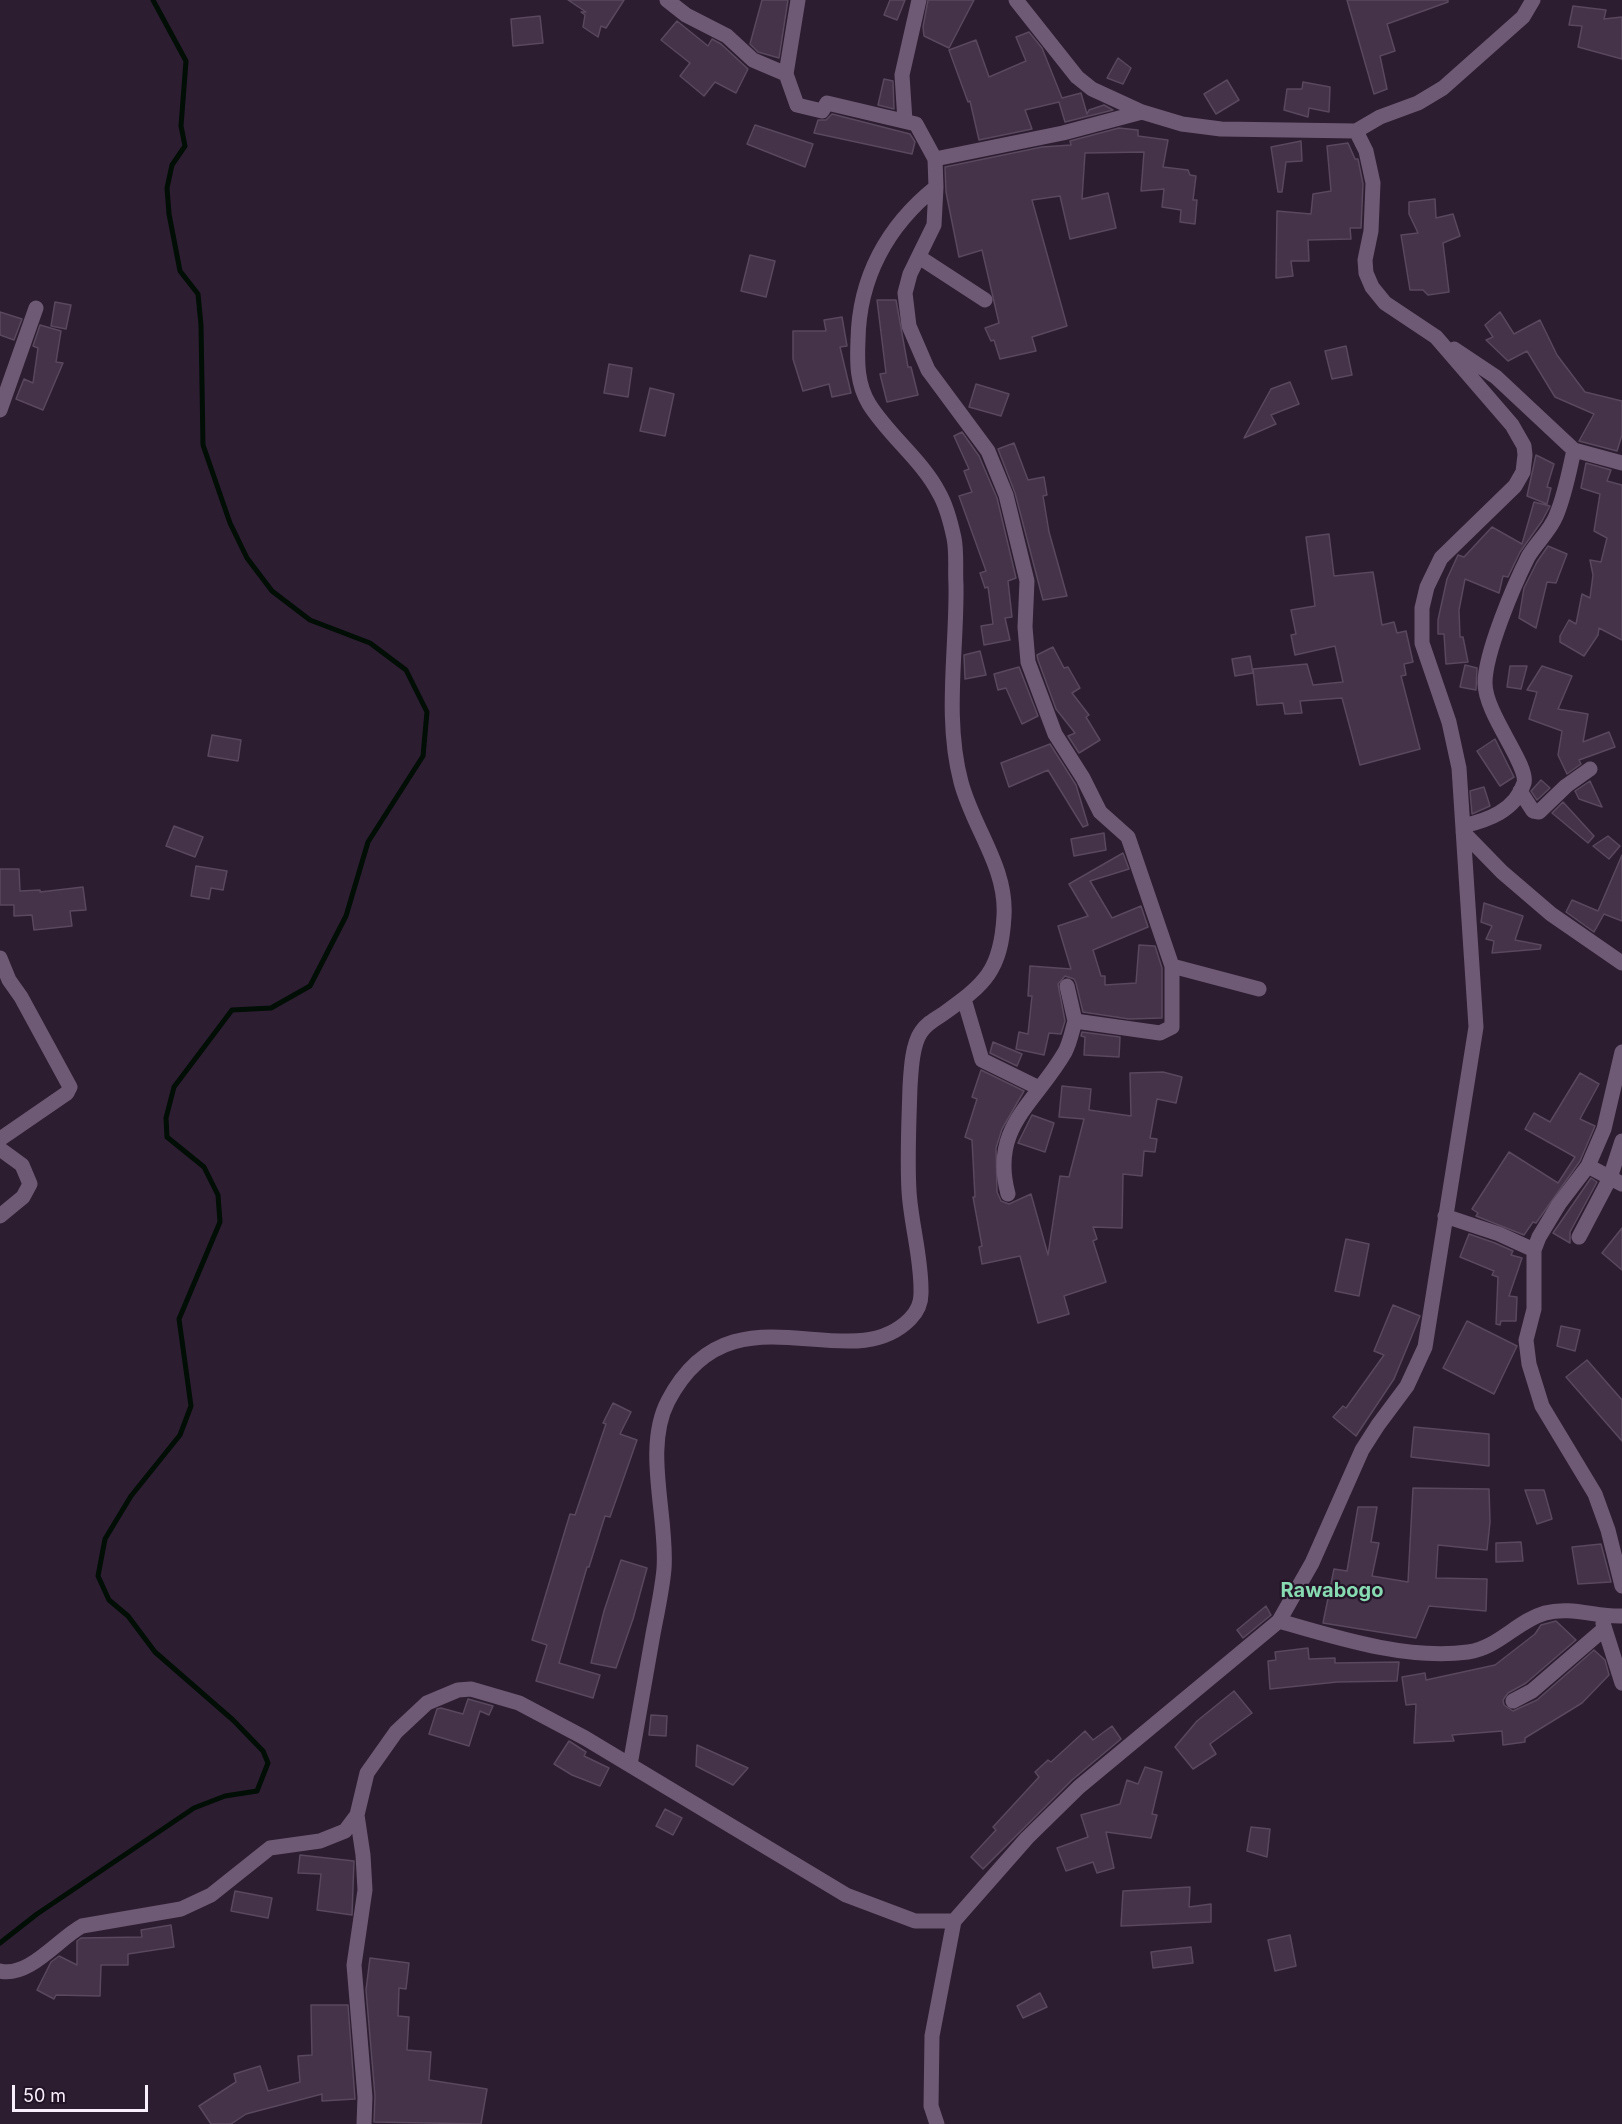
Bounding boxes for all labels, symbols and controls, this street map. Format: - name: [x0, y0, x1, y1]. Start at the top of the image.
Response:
- district label: Rawabogo: [1281, 1579, 1383, 1603]
- scale bar: [15, 2073, 152, 2111]
- text: 50 m: [23, 2085, 66, 2106]

